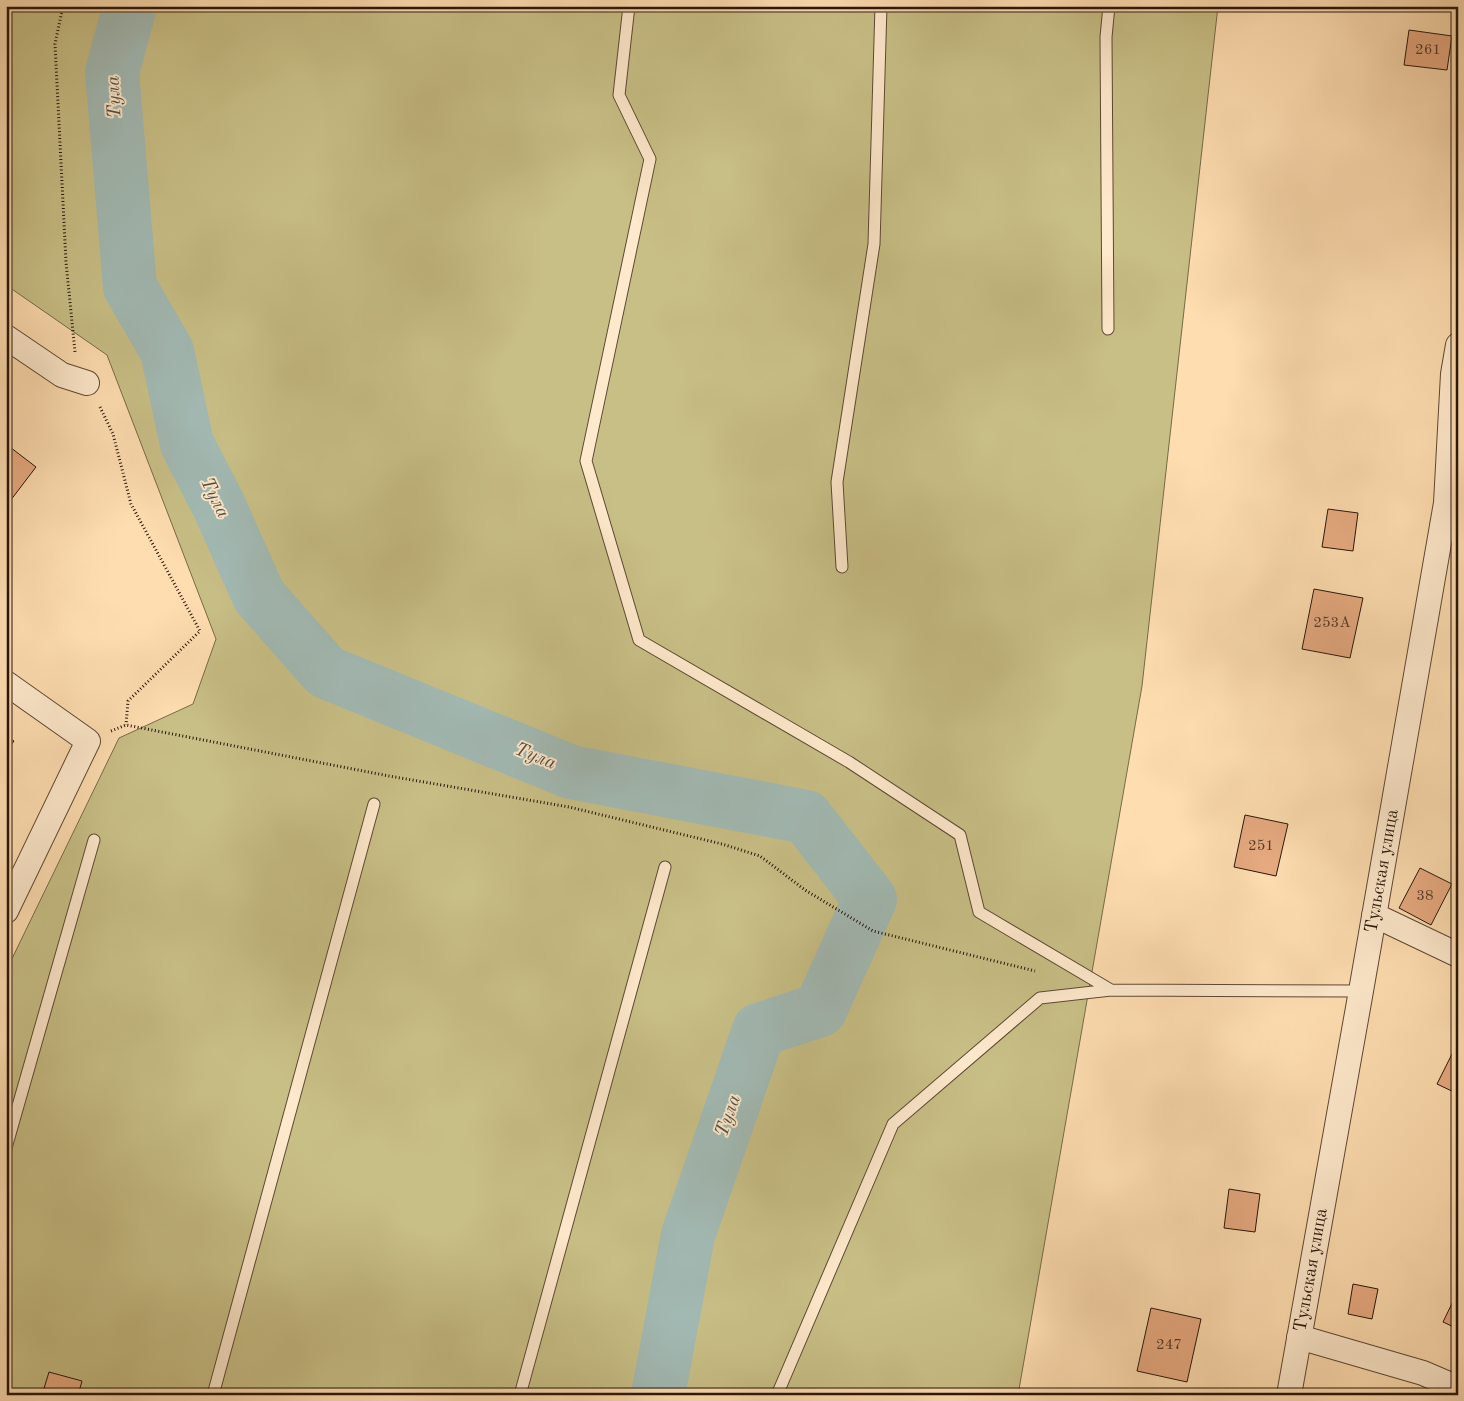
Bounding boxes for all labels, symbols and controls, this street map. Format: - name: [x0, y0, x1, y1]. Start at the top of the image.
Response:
- house number: 261: [1415, 43, 1441, 58]
- water label: Тула: [104, 75, 126, 119]
- water label: Тула: [196, 475, 232, 521]
- house number: 253А: [1313, 616, 1351, 631]
- water label: Тула: [512, 740, 558, 774]
- street label: Тульская улица: [1362, 808, 1402, 934]
- house number: 251: [1248, 839, 1274, 854]
- house number: 38: [1416, 889, 1434, 904]
- water label: Тула: [713, 1093, 745, 1139]
- street label: Тульская улица: [1291, 1207, 1331, 1333]
- house number: 247: [1156, 1338, 1182, 1353]

